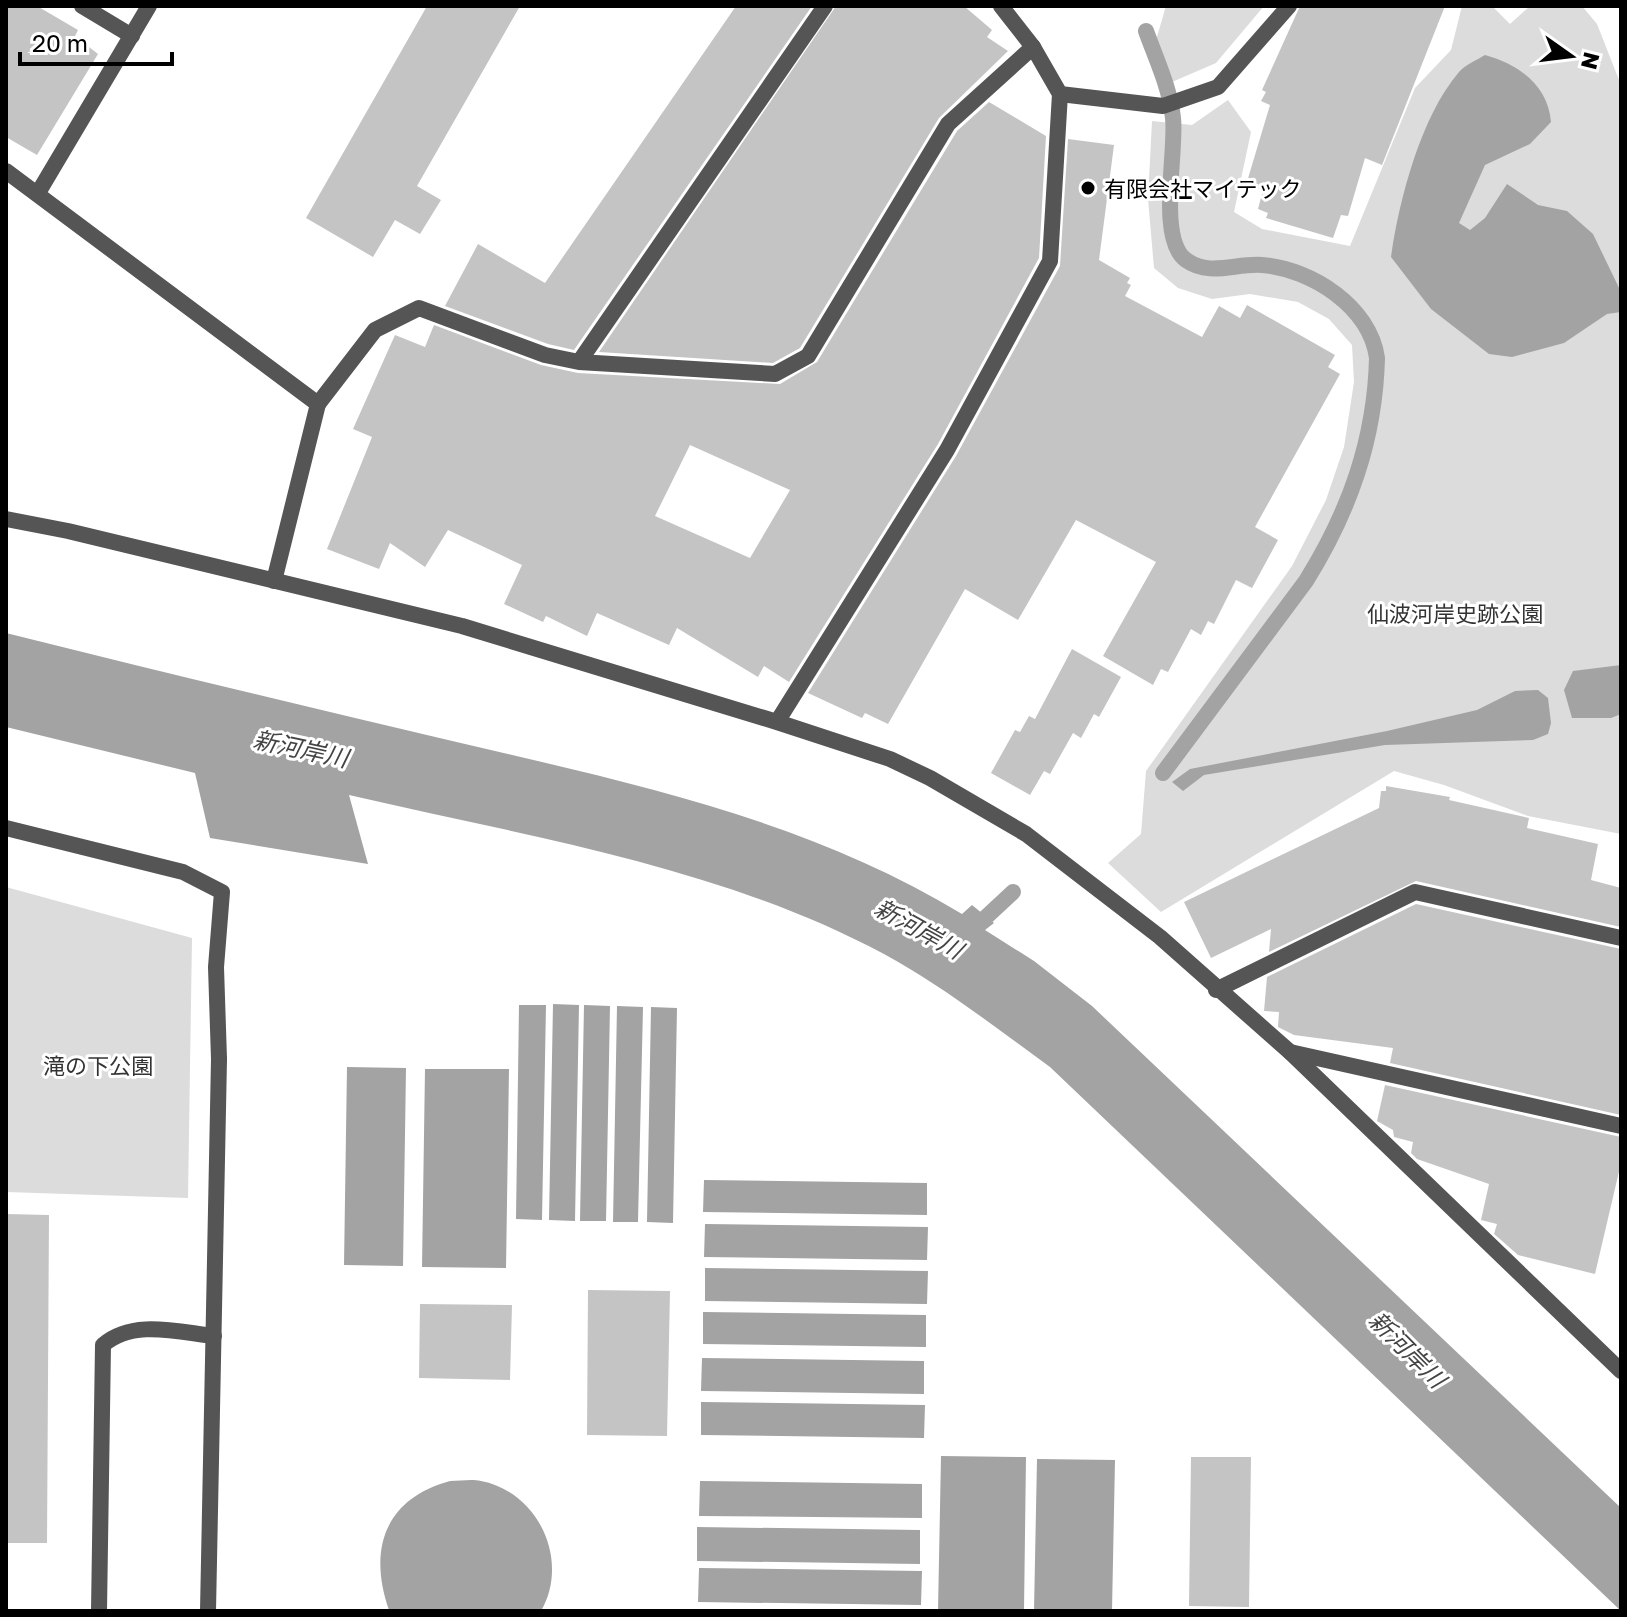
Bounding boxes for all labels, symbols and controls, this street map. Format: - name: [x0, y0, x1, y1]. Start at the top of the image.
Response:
- scale bar: [20, 16, 172, 66]
- north arrow: [1531, 16, 1611, 96]
- text: 20 m: [32, 28, 88, 57]
- text: N: [1576, 50, 1606, 72]
- place label: 有限会社マイテック: [1104, 175, 1302, 202]
- marker: 有限会社マイテック: [1079, 179, 1097, 197]
- park label: 仙波河岸史跡公園: [1367, 600, 1543, 627]
- water label: 新河岸川: [251, 724, 354, 773]
- water label: 新河岸川: [870, 892, 971, 965]
- park label: 滝の下公園: [43, 1052, 153, 1079]
- water label: 新河岸川: [1364, 1305, 1454, 1395]

